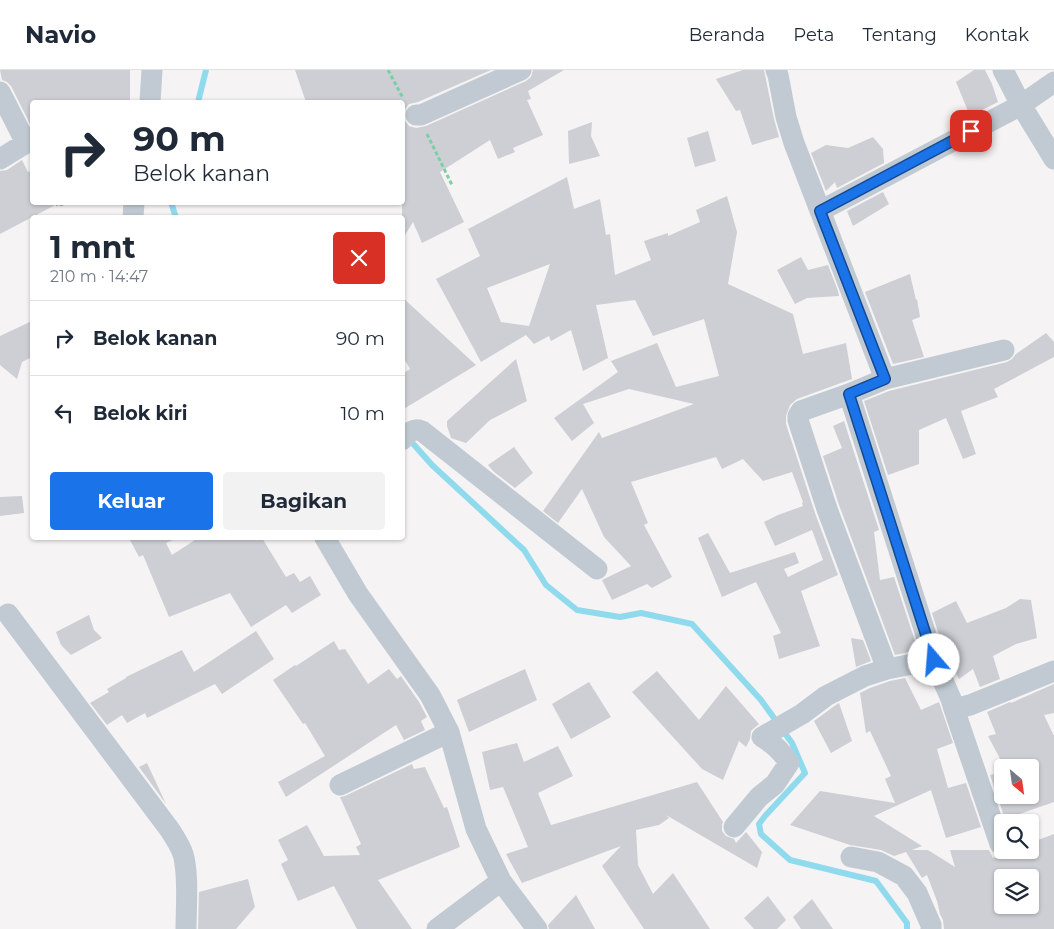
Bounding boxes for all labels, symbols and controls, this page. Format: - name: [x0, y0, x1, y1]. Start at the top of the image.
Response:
- text: Navio: [25, 20, 96, 49]
- text: Beranda: [689, 24, 765, 46]
- text: Peta: [793, 24, 834, 46]
- text: Tentang: [862, 24, 937, 46]
- text: Kontak: [965, 24, 1029, 46]
- pin: [950, 110, 992, 152]
- text: 90 m: [133, 117, 226, 160]
- icon: arrive: [957, 117, 985, 145]
- icon: right: [50, 120, 115, 185]
- text: Belok kanan: [133, 160, 270, 187]
- text: 1 mnt: [50, 229, 136, 266]
- button: close: [333, 232, 385, 284]
- text: 210 m · 14:47: [50, 267, 148, 286]
- icon: right: [50, 324, 78, 352]
- text: Belok kanan: [93, 327, 217, 350]
- text: 90 m: [336, 327, 385, 350]
- icon: left: [50, 399, 78, 427]
- text: Belok kiri: [93, 402, 188, 425]
- text: 10 m: [340, 402, 385, 425]
- button: Keluar: [50, 472, 213, 530]
- button: Bagikan: [223, 472, 385, 530]
- position arrow: [907, 633, 959, 685]
- north arrow: [994, 759, 1039, 804]
- map controls: [994, 759, 1039, 914]
- button: search: [994, 814, 1039, 859]
- button: layers: [994, 869, 1039, 914]

